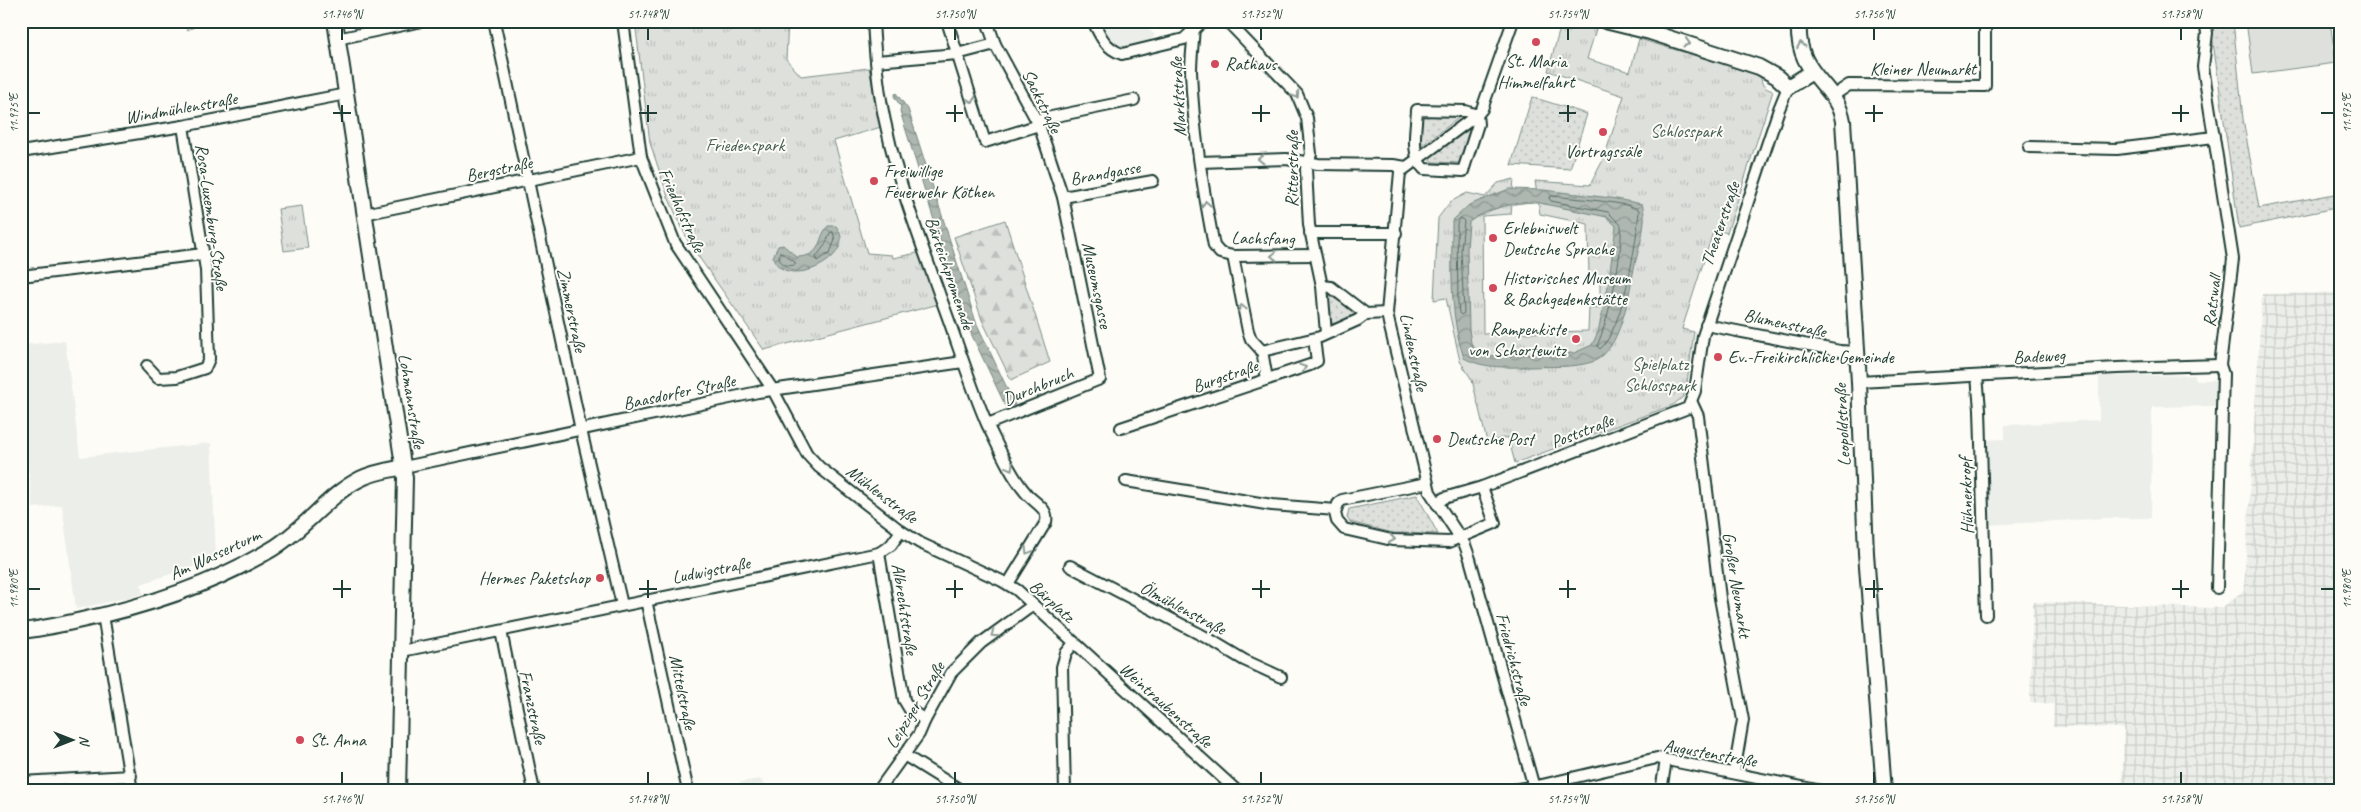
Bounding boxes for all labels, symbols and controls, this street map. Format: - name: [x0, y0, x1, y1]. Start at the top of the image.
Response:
- text: 51.746°N: [322, 6, 364, 22]
- text: 51.748°N: [628, 6, 670, 22]
- text: 51.750°N: [935, 6, 977, 22]
- text: 51.752°N: [1241, 6, 1283, 22]
- text: 51.754°N: [1548, 6, 1590, 22]
- text: 51.756°N: [1854, 6, 1896, 22]
- text: 51.758°N: [2161, 6, 2203, 22]
- marker: St. Maria Himmelfahrt: [1530, 36, 1542, 48]
- one-way arrow: [1682, 38, 1690, 48]
- one-way arrow: [1796, 41, 1806, 50]
- place label: St. Maria Himmelfahrt: [1498, 50, 1576, 93]
- place label: Rathaus: [1225, 53, 1278, 75]
- street label: Marktstraße: [1165, 56, 1191, 137]
- marker: Rathaus: [1209, 58, 1221, 70]
- street label: Kleiner Neumarkt: [1870, 58, 1978, 80]
- street label: Sackstraße: [1017, 66, 1067, 138]
- street label: Windmühlenstraße: [123, 87, 240, 129]
- one-way arrow: [1290, 89, 1299, 99]
- text: 11.975°E: [6, 92, 22, 133]
- text: 11.975°E: [2339, 92, 2355, 133]
- one-way arrow: [966, 96, 976, 104]
- park label: Schlosspark: [1650, 120, 1723, 142]
- marker: Vortragssäle: [1597, 126, 1609, 138]
- street label: Ritterstraße: [1281, 130, 1303, 207]
- park label: Friedenspark: [706, 134, 786, 156]
- place label: Vortragssäle: [1565, 140, 1642, 162]
- street label: Rosa-Luxemburg-Straße: [191, 142, 233, 293]
- street label: Bergstraße: [464, 151, 535, 187]
- one-way arrow: [1257, 154, 1264, 164]
- street label: Brandgasse: [1068, 156, 1143, 190]
- place label: Freiwillige Feuerwehr Köthen: [884, 160, 995, 203]
- street label: Friedhofstraße: [654, 164, 711, 257]
- marker: Freiwillige Feuerwehr Köthen: [868, 175, 880, 187]
- street label: Theaterstraße: [1695, 178, 1745, 269]
- one-way arrow: [1202, 200, 1212, 208]
- street label: Bärteichpromenade: [920, 214, 980, 333]
- place label: Erlebniswelt Deutsche Sprache: [1503, 217, 1615, 260]
- street label: Lachsfang: [1231, 226, 1296, 250]
- marker: Erlebniswelt Deutsche Sprache: [1487, 232, 1499, 244]
- street label: Museumsgasse: [1077, 240, 1117, 331]
- one-way arrow: [1270, 250, 1278, 261]
- street label: Zimmerstraße: [552, 266, 592, 355]
- place label: Historisches Museum & Bachgedenkstätte: [1503, 267, 1631, 310]
- street label: Ratswall: [2198, 271, 2226, 328]
- marker: Historisches Museum & Bachgedenkstätte: [1487, 282, 1499, 294]
- one-way arrow: [1237, 303, 1248, 312]
- street label: Blumenstraße: [1742, 304, 1829, 343]
- street label: Lindenstraße: [1395, 311, 1433, 394]
- place label: Rampenkiste von Schortewitz: [1468, 318, 1567, 361]
- marker: Rampenkiste von Schortewitz: [1570, 333, 1582, 345]
- street label: Badeweg: [2013, 344, 2067, 368]
- place label: Ev.-Freikirchliche Gemeinde: [1728, 346, 1895, 368]
- marker: Ev.-Freikirchliche Gemeinde: [1712, 351, 1724, 363]
- street label: Lohmannstraße: [394, 352, 431, 451]
- park label: Spielplatz Schlosspark: [1624, 353, 1697, 396]
- street label: Burgstraße: [1189, 354, 1262, 397]
- street label: Durchbruch: [1000, 361, 1078, 410]
- one-way arrow: [1298, 363, 1307, 373]
- street label: Baasdorfer Straße: [621, 369, 738, 415]
- street label: Leopoldstraße: [1829, 382, 1855, 467]
- street label: Poststraße: [1548, 409, 1617, 453]
- place label: Deutsche Post: [1447, 428, 1537, 450]
- marker: Deutsche Post: [1431, 433, 1443, 445]
- street label: Hühnerkropf: [1954, 453, 1978, 535]
- street label: Mühlenstraße: [842, 460, 923, 529]
- one-way arrow: [1004, 462, 1014, 471]
- street label: Am Wasserturm: [166, 522, 266, 585]
- street label: Großer Neumarkt: [1718, 531, 1757, 641]
- one-way arrow: [1388, 534, 1396, 544]
- one-way arrow: [1025, 545, 1035, 554]
- street label: Ludwigstraße: [670, 551, 753, 588]
- street label: Albrechtstraße: [887, 562, 923, 657]
- place label: Hermes Paketshop: [479, 567, 591, 589]
- text: 11.980°E: [6, 568, 22, 609]
- text: 11.980°E: [2339, 568, 2355, 609]
- marker: Hermes Paketshop: [594, 572, 606, 584]
- street label: Bärplatz: [1025, 575, 1081, 628]
- street label: Ölmühlenstraße: [1136, 576, 1231, 640]
- street label: Friedrichstraße: [1491, 610, 1537, 709]
- one-way arrow: [990, 628, 1000, 637]
- street label: Mittelstraße: [664, 652, 702, 733]
- street label: Leipziger Straße: [881, 657, 950, 752]
- street label: Weintraubenstraße: [1115, 658, 1218, 753]
- street label: Franzstraße: [514, 668, 552, 747]
- north arrow: [48, 714, 98, 764]
- place label: St. Anna: [310, 729, 367, 751]
- marker: St. Anna: [294, 734, 306, 746]
- street label: Augustenstraße: [1662, 734, 1759, 772]
- text: N: [76, 736, 93, 747]
- text: 51.746°N: [322, 791, 364, 807]
- text: 51.748°N: [628, 791, 670, 807]
- text: 51.750°N: [935, 791, 977, 807]
- text: 51.752°N: [1241, 791, 1283, 807]
- text: 51.754°N: [1548, 791, 1590, 807]
- text: 51.756°N: [1854, 791, 1896, 807]
- text: 51.758°N: [2161, 791, 2203, 807]

